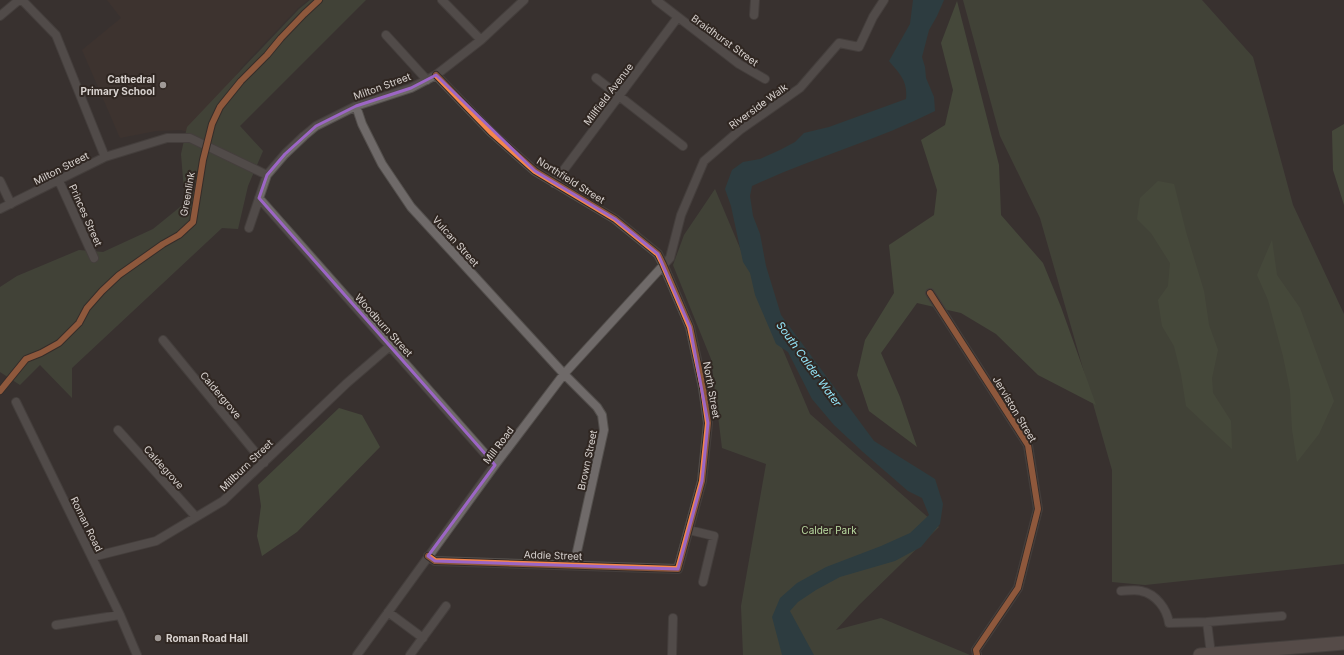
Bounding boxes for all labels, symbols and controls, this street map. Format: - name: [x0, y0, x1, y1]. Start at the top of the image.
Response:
- street label: Braidhurst Street: [689, 12, 761, 69]
- street label: Millfield Avenue: [581, 60, 635, 127]
- street label: Milton Street: [352, 70, 413, 102]
- place label: Cathedral Primary School: [80, 73, 155, 98]
- marker: Cathedral Primary School: [158, 80, 168, 90]
- street label: Riverside Walk: [726, 81, 790, 131]
- street label: Milton Street: [31, 149, 91, 187]
- street label: Northfield Street: [535, 154, 608, 206]
- street label: Greenlink: [177, 170, 197, 217]
- street label: Princes Street: [67, 182, 105, 248]
- street label: Vulcan Street: [430, 213, 482, 269]
- street label: Woodburn Street: [353, 291, 416, 359]
- water label: South Calder Water: [773, 319, 845, 410]
- street label: North Street: [701, 361, 723, 420]
- street label: Caldergrove: [198, 369, 244, 421]
- street label: Jerviston Street: [991, 374, 1040, 445]
- street label: Mill Road: [480, 424, 516, 466]
- street label: Brown Street: [575, 428, 599, 491]
- street label: Millburn Street: [217, 436, 276, 493]
- street label: Caldegrove: [141, 443, 187, 491]
- street label: Roman Road: [69, 495, 105, 553]
- park label: Calder Park: [801, 524, 857, 536]
- street label: Addie Street: [524, 548, 583, 562]
- place label: Roman Road Hall: [166, 632, 248, 644]
- marker: Roman Road Hall: [153, 633, 163, 643]

